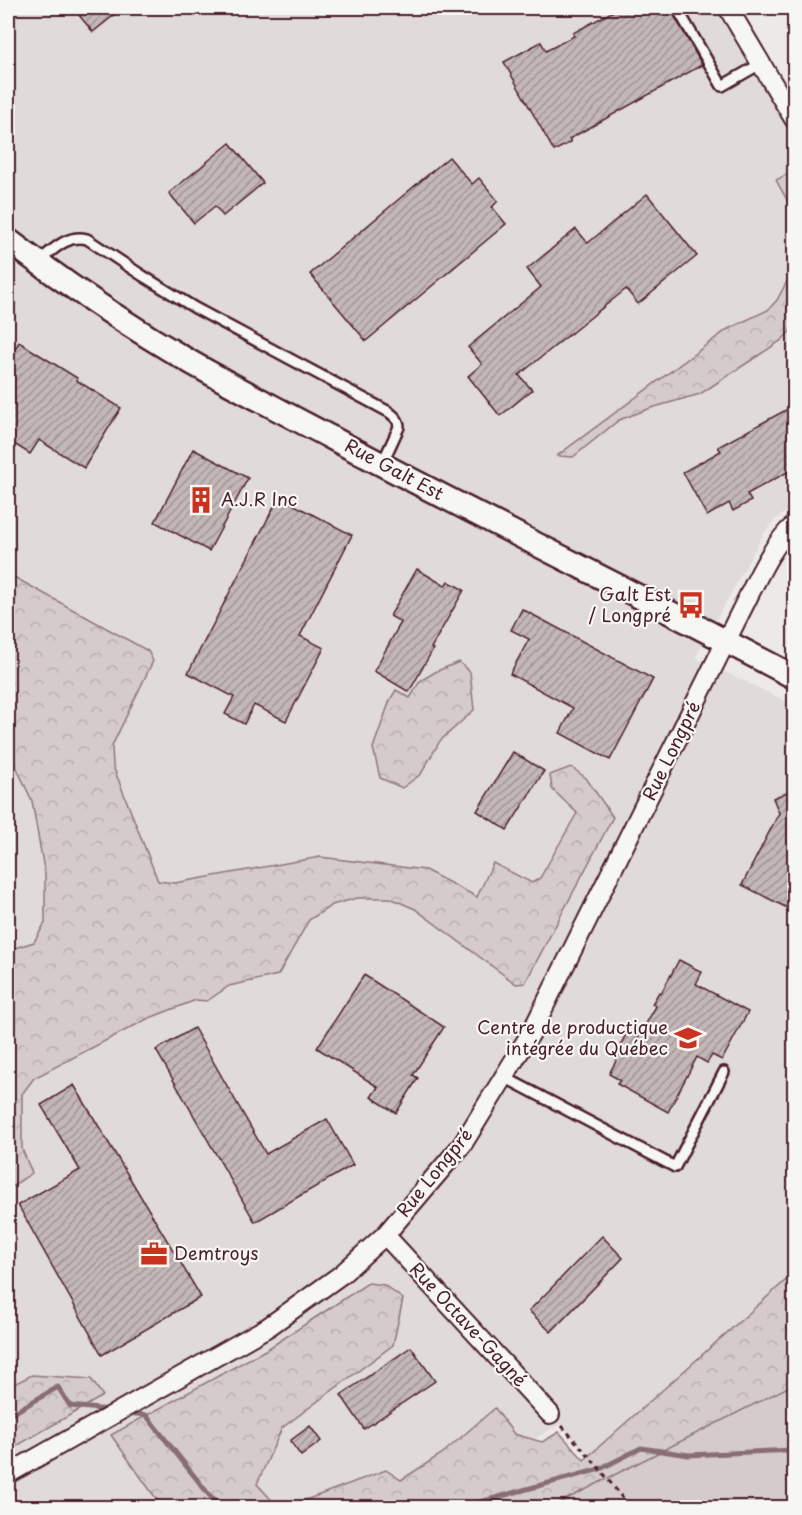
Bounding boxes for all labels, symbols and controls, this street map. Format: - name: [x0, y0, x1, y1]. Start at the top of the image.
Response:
- street label: Rue Galt Est: [340, 431, 449, 506]
- building icon: A.J.R Inc: [186, 485, 216, 515]
- place label: A.J.R Inc: [221, 485, 297, 512]
- place label: Galt Est / Longpré: [589, 580, 671, 628]
- bus stop icon: Galt Est / Longpré: [676, 590, 706, 620]
- street label: Rue Longpré: [635, 696, 706, 805]
- place label: Centre de productique intégrée du Québec: [477, 1013, 668, 1061]
- school or university icon: Centre de productique intégrée du Québec: [673, 1023, 703, 1053]
- street label: Rue Longpré: [390, 1122, 478, 1222]
- office icon: Demtroys: [139, 1239, 169, 1269]
- place label: Demtroys: [174, 1239, 259, 1266]
- street label: Rue Octave-Gagné: [404, 1256, 534, 1392]

